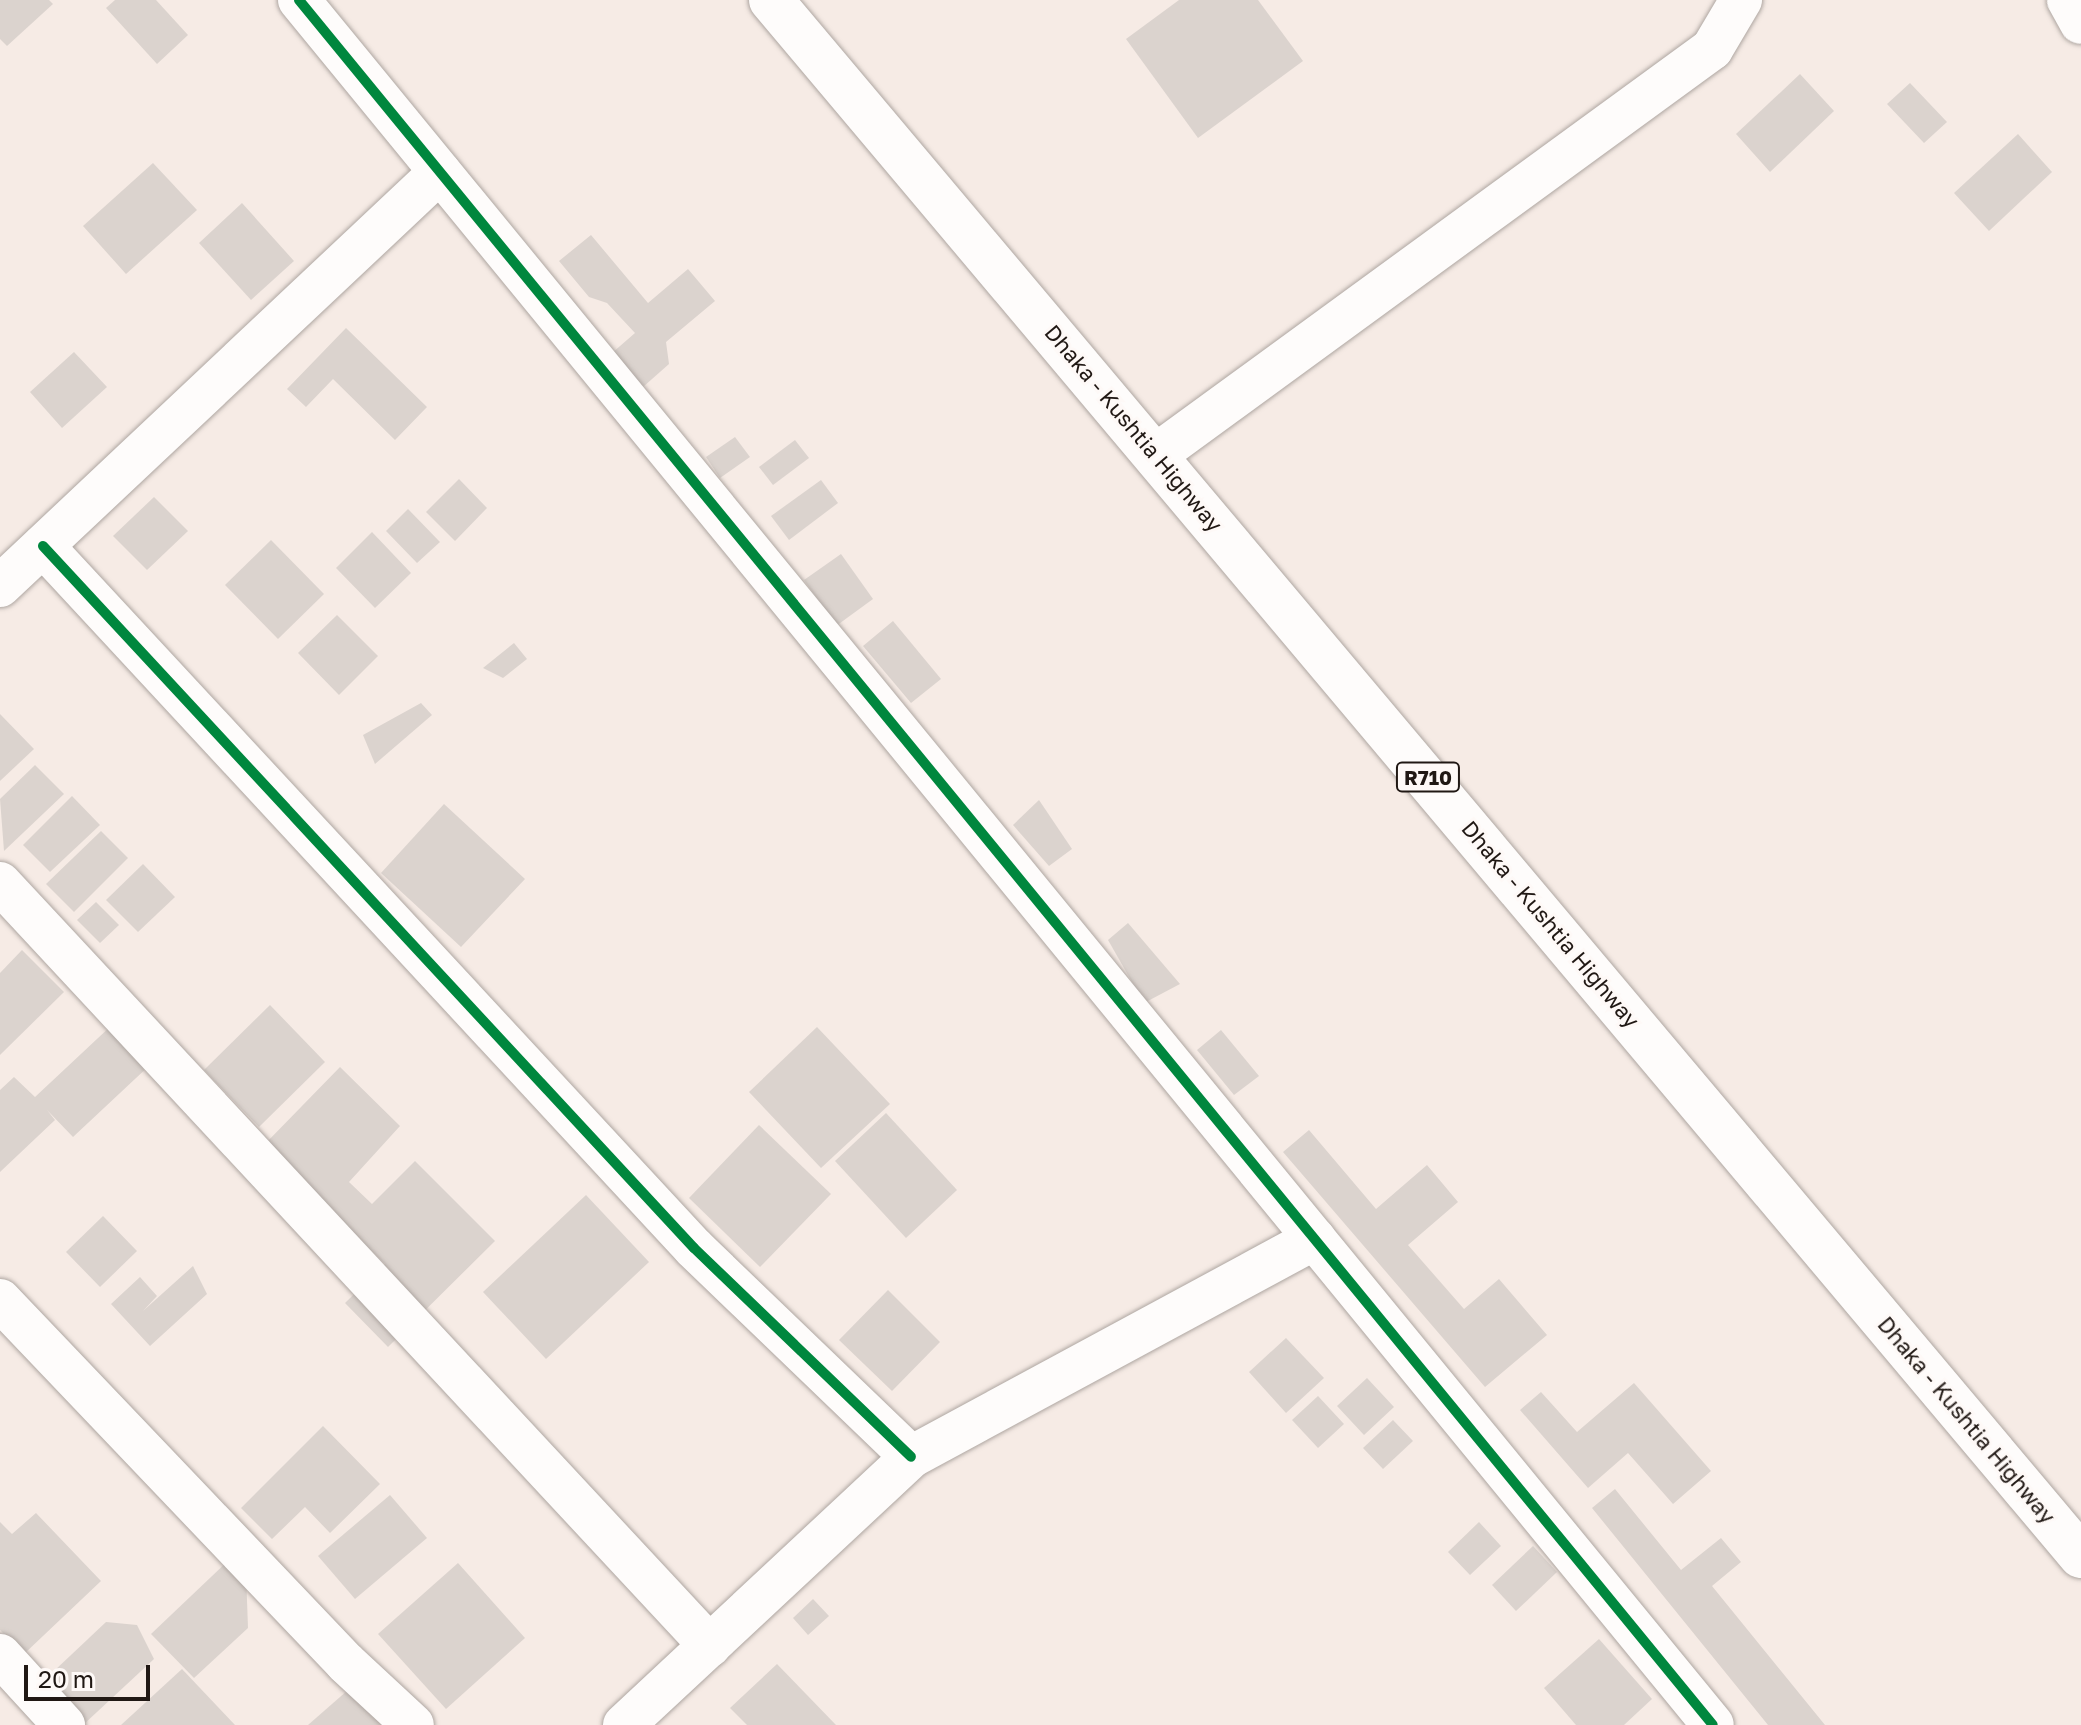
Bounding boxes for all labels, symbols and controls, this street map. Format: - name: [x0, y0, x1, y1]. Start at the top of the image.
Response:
- street label: Dhaka - Kushtia Highway: [1040, 319, 1228, 537]
- road number: R710: [1394, 761, 1462, 793]
- street label: Dhaka - Kushtia Highway: [1457, 815, 1645, 1033]
- street label: Dhaka - Kushtia Highway: [1873, 1311, 2061, 1529]
- scale bar: [28, 1649, 154, 1699]
- text: 20 m: [38, 1664, 94, 1693]

